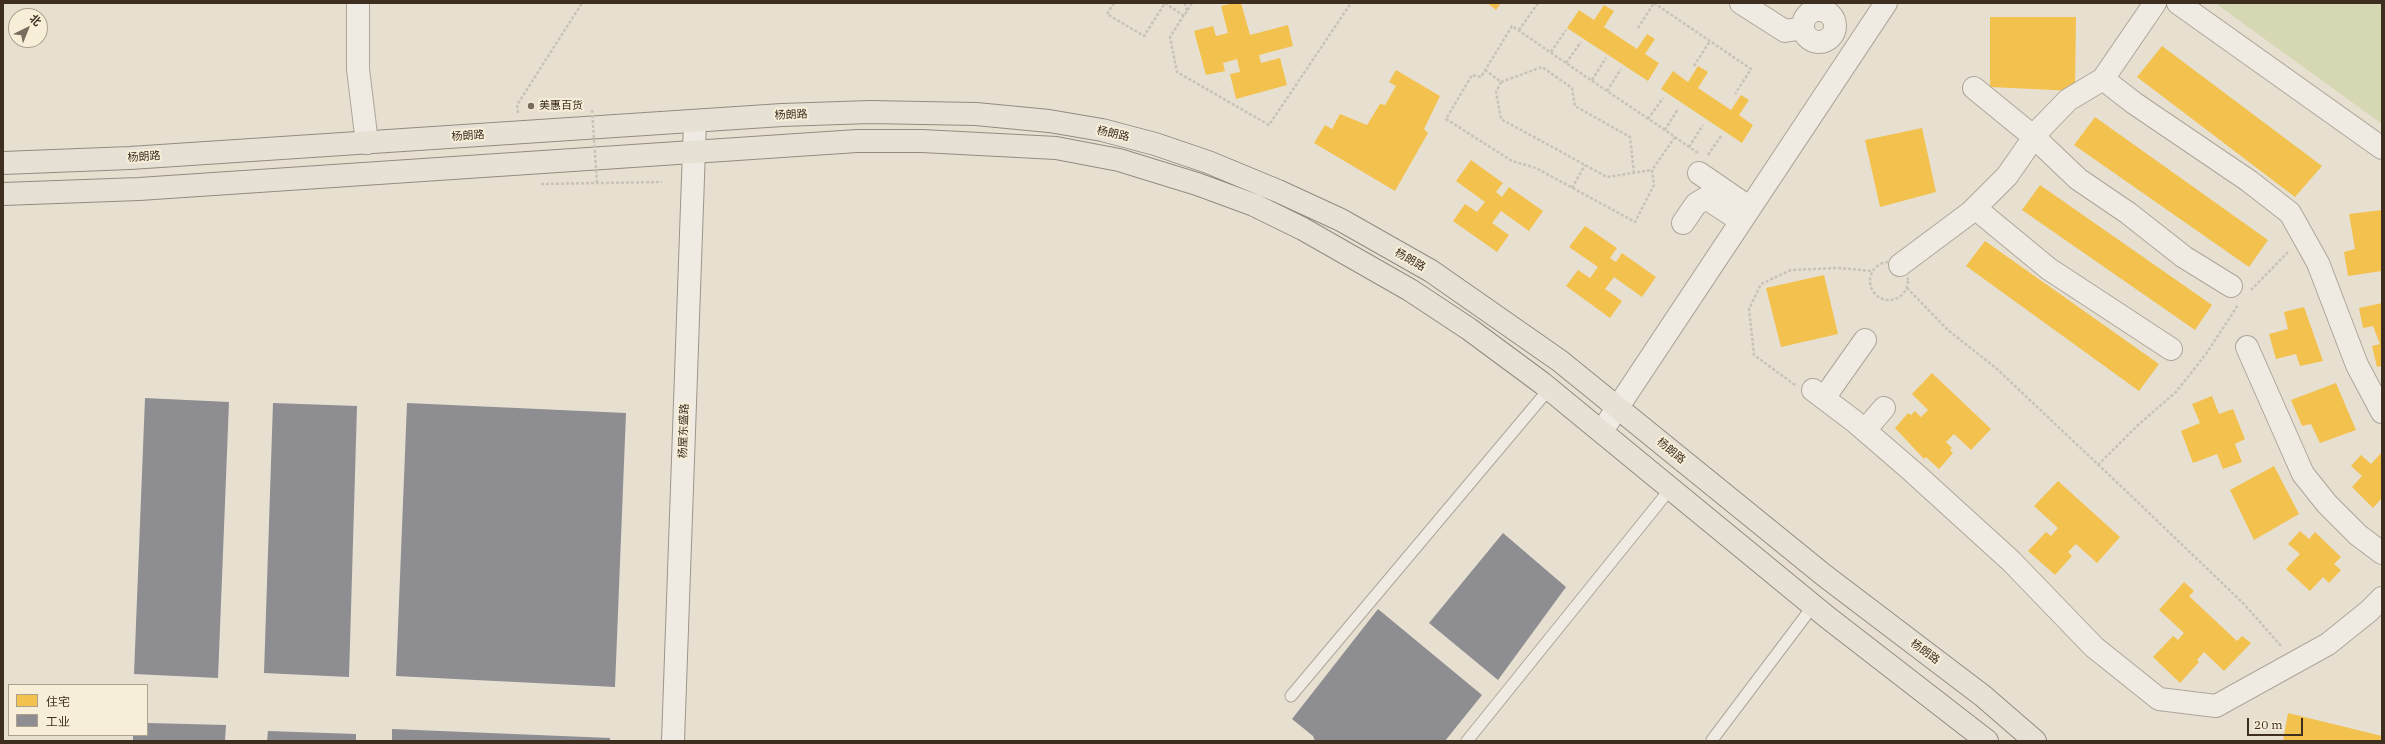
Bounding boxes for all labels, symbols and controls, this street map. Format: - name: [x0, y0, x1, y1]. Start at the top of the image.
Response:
- north arrow: [8, 8, 48, 48]
- text: 北: [27, 11, 44, 29]
- place label: 美惠百货: [539, 99, 583, 113]
- marker: 美惠百货: [526, 101, 536, 111]
- street label: 杨朗路: [774, 108, 808, 122]
- street label: 杨朗路: [1095, 124, 1131, 144]
- street label: 杨朗路: [451, 128, 485, 144]
- street label: 杨朗路: [127, 149, 161, 165]
- street label: 杨朗路: [1392, 246, 1428, 274]
- street label: 杨屋东盛路: [676, 403, 692, 459]
- street label: 杨朗路: [1654, 435, 1688, 467]
- street label: 杨朗路: [1908, 637, 1942, 667]
- legend: [8, 684, 148, 736]
- text: 住宅: [46, 694, 70, 709]
- scale bar: [2249, 710, 2305, 736]
- text: 工业: [46, 714, 70, 729]
- text: 20 m: [2254, 717, 2283, 732]

